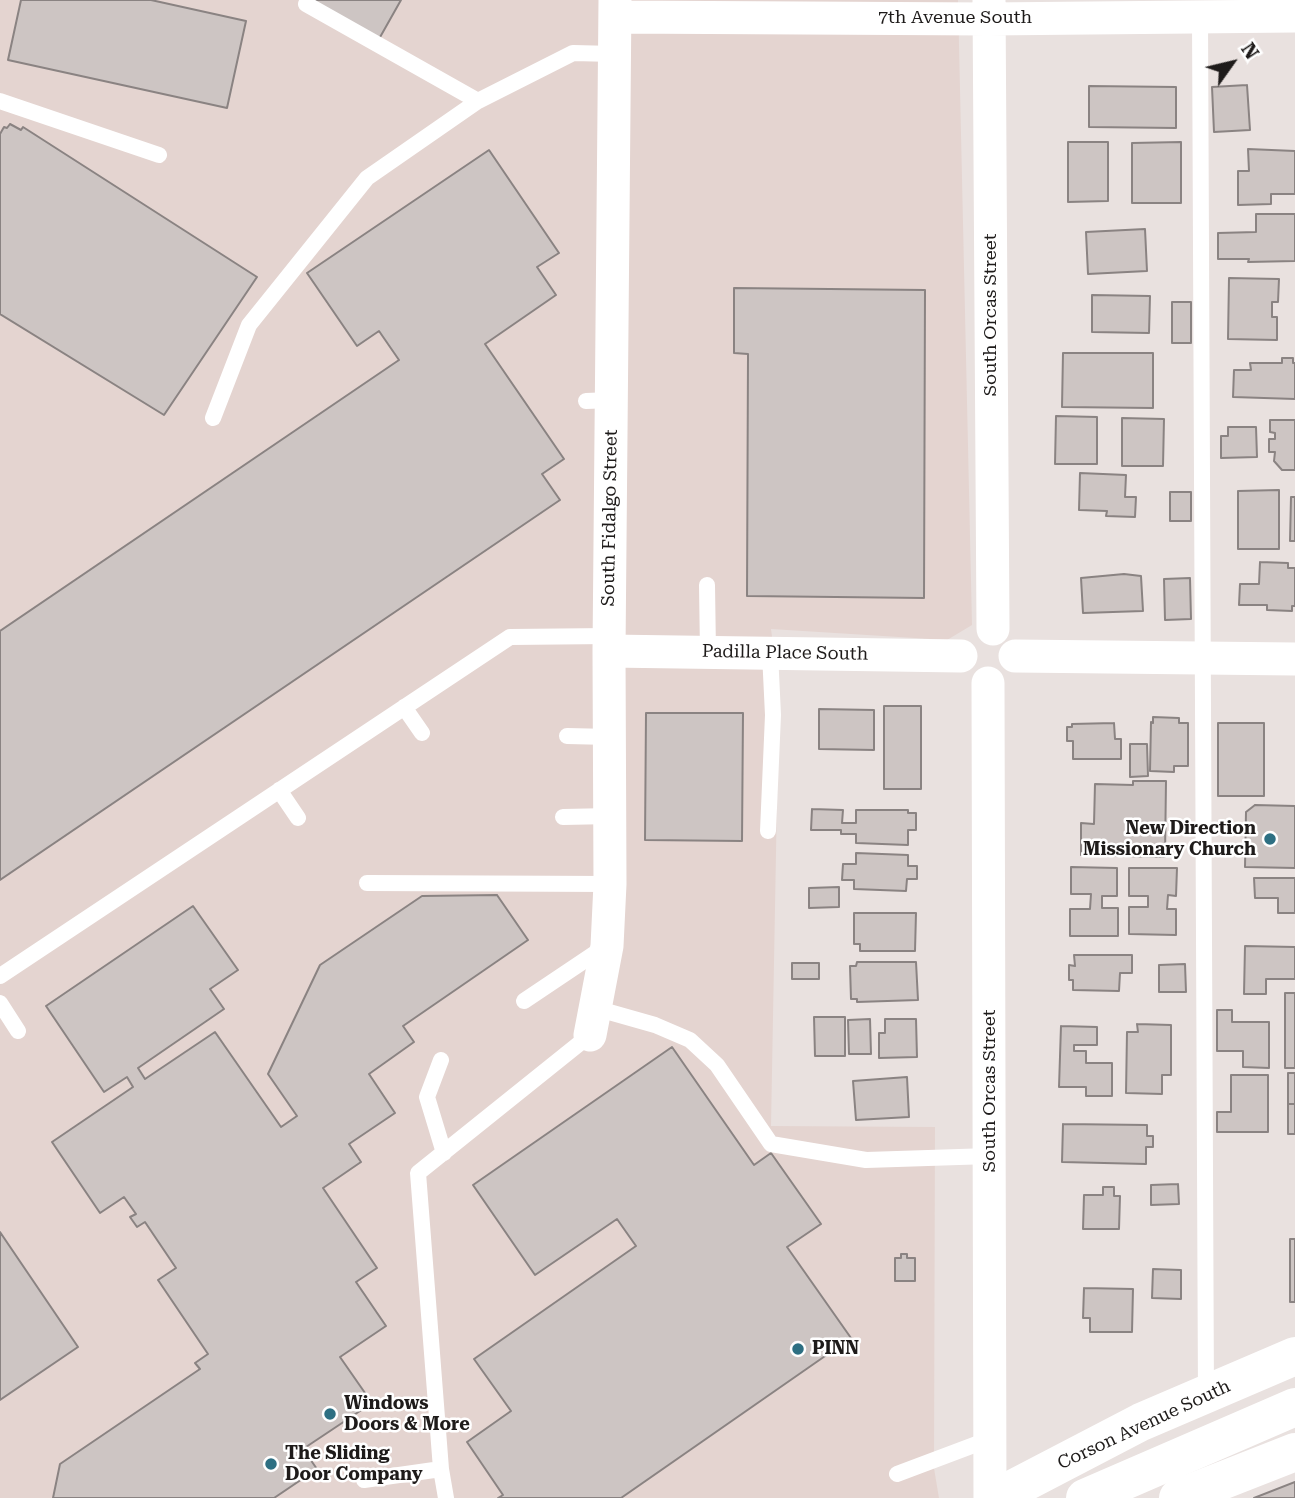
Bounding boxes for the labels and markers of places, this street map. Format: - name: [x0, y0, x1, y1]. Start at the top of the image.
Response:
- place label: New Direction Missionary Church: [1083, 818, 1256, 860]
- marker: New Direction Missionary Church: [1262, 831, 1278, 847]
- place label: PINN: [812, 1338, 859, 1360]
- marker: PINN: [790, 1341, 806, 1357]
- place label: Windows Doors & More: [344, 1393, 470, 1436]
- marker: Windows Doors & More: [322, 1406, 338, 1422]
- place label: The Sliding Door Company: [285, 1443, 423, 1486]
- marker: The Sliding Door Company: [263, 1456, 279, 1472]

